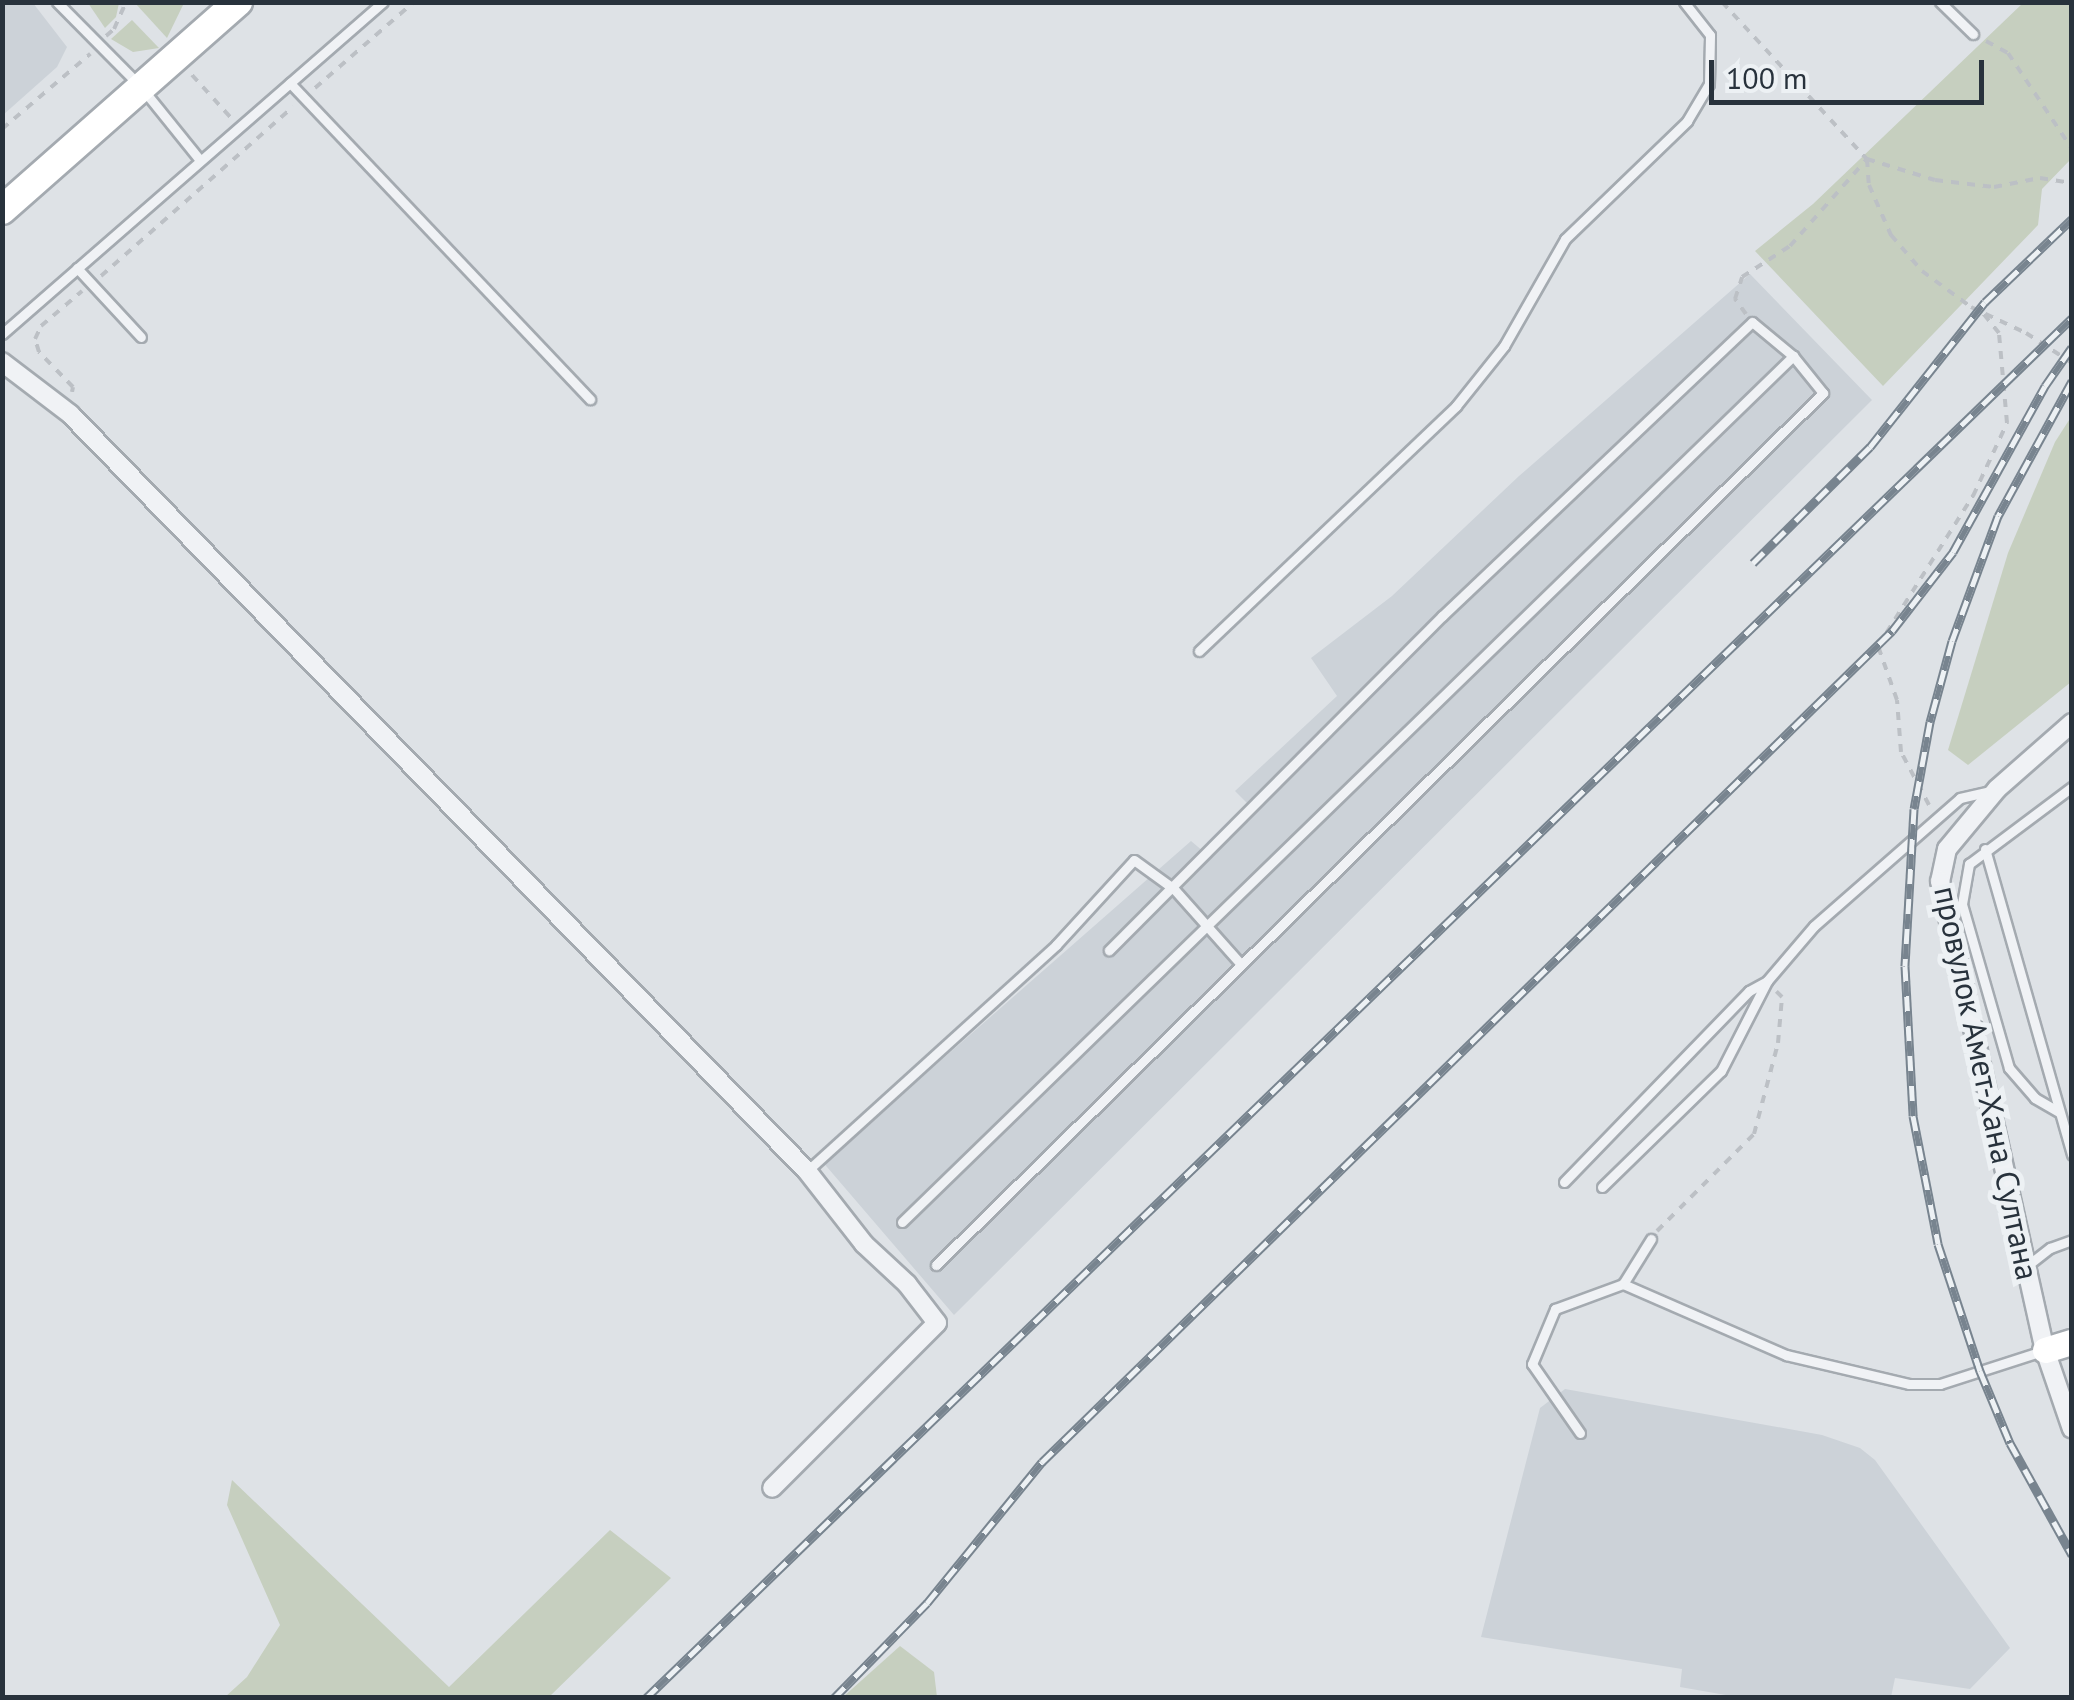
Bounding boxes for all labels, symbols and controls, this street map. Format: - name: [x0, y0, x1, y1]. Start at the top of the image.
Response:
- scale bar: [1714, 40, 1989, 102]
- text: 100 m: [1726, 58, 1807, 97]
- street label: провулок Амет-Хана Султана: [1926, 882, 2048, 1284]

